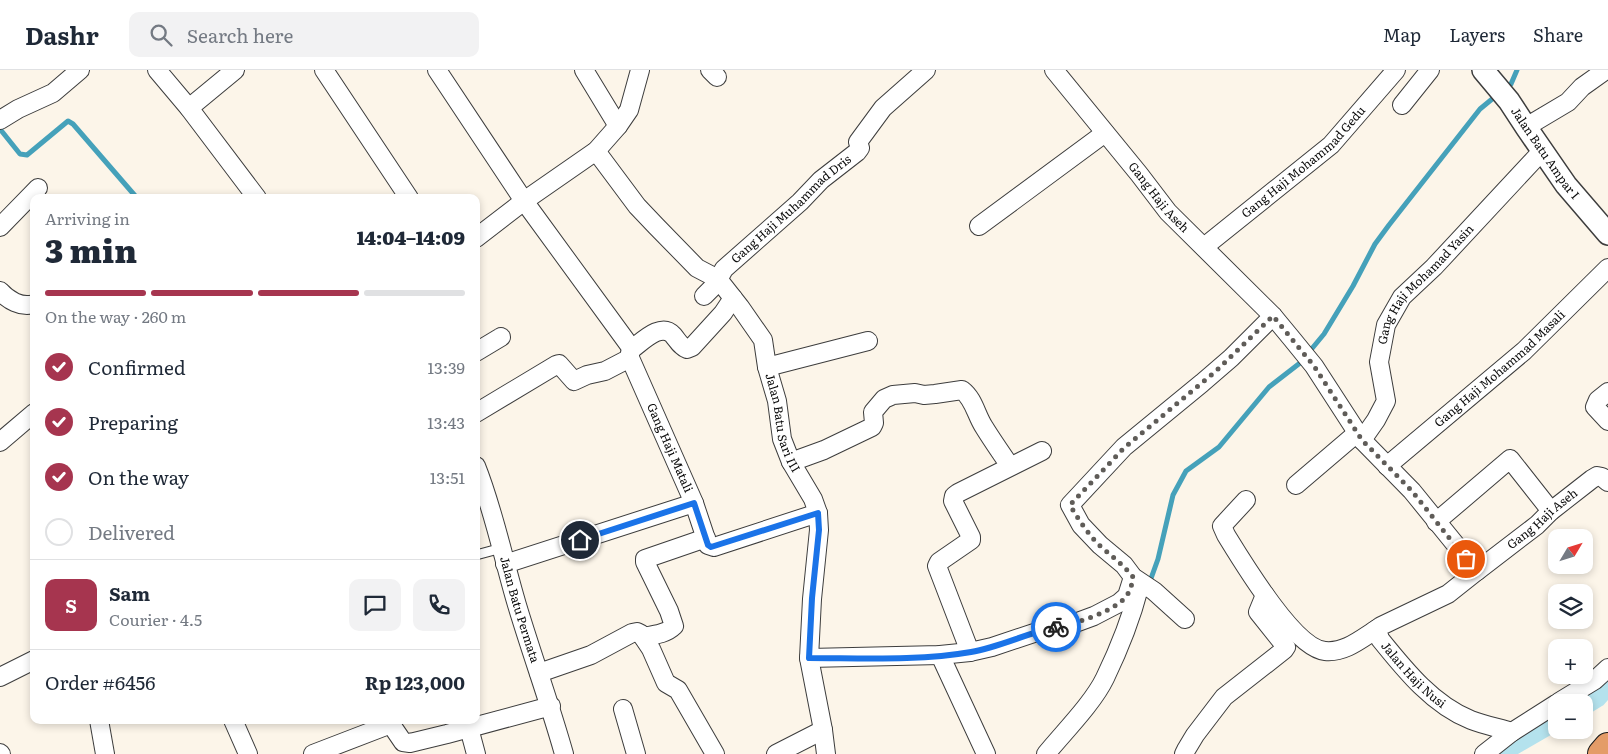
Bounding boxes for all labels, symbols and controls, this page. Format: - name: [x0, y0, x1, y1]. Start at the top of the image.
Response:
- search box: [129, 12, 479, 57]
- text: Dashr: [25, 17, 99, 52]
- icon: search: [147, 21, 175, 49]
- text: Search here: [187, 21, 293, 49]
- text: Map: [1383, 21, 1421, 48]
- text: Layers: [1449, 21, 1505, 48]
- text: Share: [1533, 21, 1583, 48]
- street label: Gang Haji Mohammad Gedu: [1237, 101, 1369, 222]
- street label: Jalan Batu Ampar I: [1507, 103, 1584, 203]
- street label: Gang Haji Muhammad Dris: [726, 149, 855, 267]
- street label: Gang Haji Aseh: [1125, 158, 1194, 236]
- text: Arriving in: [45, 206, 130, 230]
- street label: Gang Haji Mohamad Yasin: [1373, 220, 1477, 346]
- text: 14:04–14:09: [357, 223, 465, 251]
- text: 3 min: [45, 225, 137, 273]
- text: On the way · 260 m: [45, 304, 186, 328]
- street label: Gang Haji Mohammad Masali: [1430, 305, 1569, 431]
- icon: check: [45, 353, 73, 381]
- text: Confirmed: [88, 353, 186, 381]
- text: 13:39: [428, 355, 465, 379]
- street label: Jalan Batu Sari III: [761, 371, 805, 476]
- street label: Gang Haji Matali: [643, 400, 698, 495]
- icon: check: [45, 408, 73, 436]
- text: Preparing: [88, 408, 178, 436]
- text: 13:43: [427, 410, 465, 434]
- icon: check: [45, 463, 73, 491]
- text: On the way: [88, 463, 189, 491]
- text: 13:51: [430, 465, 465, 489]
- street label: Gang Haji Aseh: [1503, 483, 1581, 553]
- text: Delivered: [88, 518, 175, 546]
- pin: [559, 519, 601, 561]
- icon: home: [566, 526, 594, 554]
- north arrow: [1548, 529, 1592, 574]
- map controls: [1548, 529, 1593, 739]
- pin: [1445, 538, 1487, 580]
- icon: bag: [1452, 545, 1480, 573]
- street label: Jalan Batu Permata: [496, 554, 545, 665]
- text: Sam: [109, 579, 150, 607]
- button: chat: [349, 579, 401, 631]
- button: phone: [413, 579, 465, 631]
- button: layers: [1548, 584, 1593, 629]
- text: S: [65, 591, 77, 619]
- courier: [1031, 602, 1081, 652]
- text: Courier · 4.5: [109, 607, 202, 631]
- icon: bike: [1042, 613, 1070, 641]
- street label: Jalan Haji Nusi: [1377, 637, 1450, 712]
- button: +: [1548, 639, 1593, 684]
- text: Order #6456: [45, 668, 155, 696]
- text: Rp 123,000: [365, 668, 465, 696]
- button: −: [1548, 694, 1593, 739]

